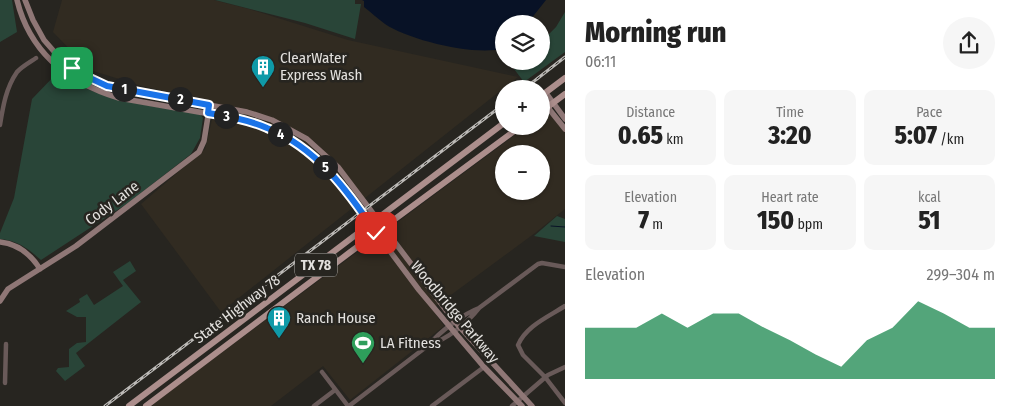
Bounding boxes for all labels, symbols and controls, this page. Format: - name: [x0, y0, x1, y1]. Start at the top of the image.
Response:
- map controls: [495, 15, 550, 200]
- button: layers: [495, 15, 550, 70]
- text: Morning run: [585, 16, 726, 49]
- button: share: [943, 17, 995, 69]
- pin: [51, 47, 93, 89]
- place label: ClearWater Express Wash: [280, 49, 362, 84]
- text: 06:11: [585, 52, 616, 71]
- icon: arrive: [58, 54, 86, 82]
- building icon: ClearWater Express Wash: [250, 54, 276, 88]
- pin: 1: [112, 76, 136, 102]
- button: +: [495, 80, 550, 135]
- text: 1: [122, 81, 127, 98]
- pin: 2: [168, 86, 192, 112]
- text: 2: [177, 91, 184, 108]
- pin: 3: [214, 104, 238, 128]
- text: Distance: [626, 104, 675, 121]
- text: Time: [776, 104, 804, 121]
- text: Pace: [916, 104, 942, 121]
- text: 3: [223, 108, 230, 125]
- text: 0.65: [618, 121, 663, 151]
- text: 3:20: [768, 121, 812, 151]
- text: 5:07: [894, 121, 937, 151]
- pin: 4: [268, 122, 292, 146]
- text: 4: [277, 126, 284, 143]
- text: km: [663, 131, 684, 148]
- text: /km: [937, 131, 964, 148]
- button: −: [495, 145, 550, 200]
- pin: 5: [312, 154, 338, 180]
- text: 5: [322, 159, 329, 176]
- street label: Cody Lane: [82, 177, 142, 229]
- text: Elevation: [624, 189, 677, 206]
- text: Heart rate: [761, 189, 819, 206]
- text: kcal: [918, 189, 941, 206]
- text: 7: [638, 206, 649, 236]
- text: 150: [757, 206, 794, 236]
- text: 51: [918, 206, 940, 236]
- pin: [355, 212, 397, 254]
- text: m: [649, 216, 663, 233]
- text: bpm: [794, 216, 823, 233]
- icon: check: [362, 219, 390, 247]
- road number: TX 78: [295, 254, 337, 276]
- street label: Woodbridge Parkway: [407, 257, 503, 367]
- text: Elevation: [585, 265, 645, 284]
- text: 299–304 m: [927, 265, 995, 284]
- street label: State Highway 78: [190, 271, 284, 347]
- building icon: Ranch House: [266, 305, 292, 339]
- place label: Ranch House: [296, 309, 376, 327]
- sports icon: LA Fitness: [350, 330, 376, 364]
- place label: LA Fitness: [380, 334, 441, 352]

